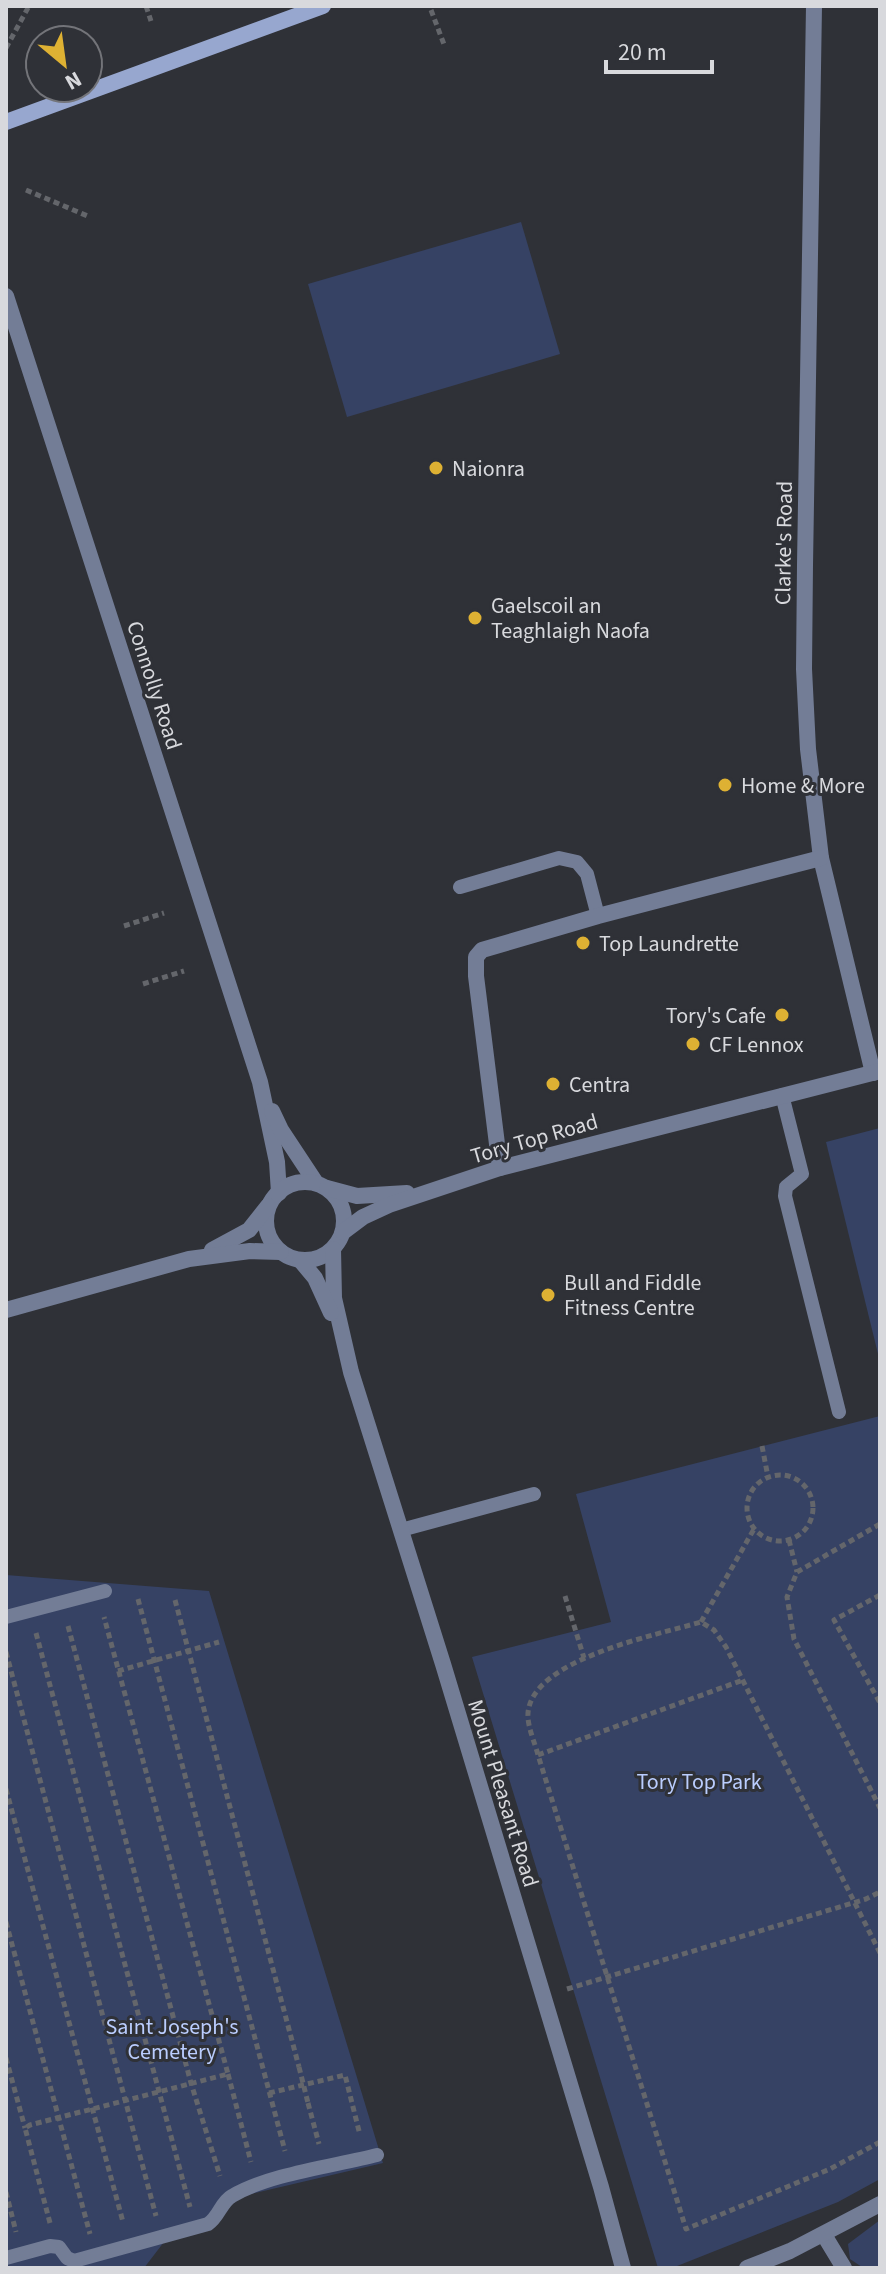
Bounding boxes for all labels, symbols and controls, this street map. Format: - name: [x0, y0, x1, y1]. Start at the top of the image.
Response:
- north arrow: [24, 24, 104, 104]
- scale bar: [606, 24, 712, 74]
- text: 20 m: [618, 35, 667, 70]
- text: N: [59, 63, 87, 98]
- place label: Naionra: [452, 453, 525, 485]
- marker: Naionra: [427, 459, 445, 477]
- street label: Clarke's Road: [767, 481, 801, 605]
- place label: Gaelscoil an Teaghlaigh Naofa: [491, 590, 650, 647]
- marker: Gaelscoil an Teaghlaigh Naofa: [466, 609, 484, 627]
- street label: Connolly Road: [118, 617, 190, 754]
- place label: Home & More: [741, 770, 865, 802]
- marker: Home & More: [716, 776, 734, 794]
- place label: Top Laundrette: [599, 928, 739, 960]
- marker: Top Laundrette: [574, 934, 592, 952]
- place label: Tory's Cafe: [666, 1000, 766, 1032]
- marker: Tory's Cafe: [773, 1006, 791, 1024]
- place label: CF Lennox: [709, 1029, 804, 1061]
- marker: CF Lennox: [684, 1035, 702, 1053]
- place label: Centra: [569, 1069, 630, 1101]
- marker: Centra: [544, 1075, 562, 1093]
- street label: Tory Top Road: [467, 1105, 602, 1172]
- place label: Bull and Fiddle Fitness Centre: [564, 1267, 702, 1324]
- marker: Bull and Fiddle Fitness Centre: [539, 1286, 557, 1304]
- street label: Mount Pleasant Road: [459, 1695, 547, 1891]
- park label: Tory Top Park: [636, 1766, 762, 1798]
- park label: Saint Joseph's Cemetery: [105, 2011, 239, 2068]

